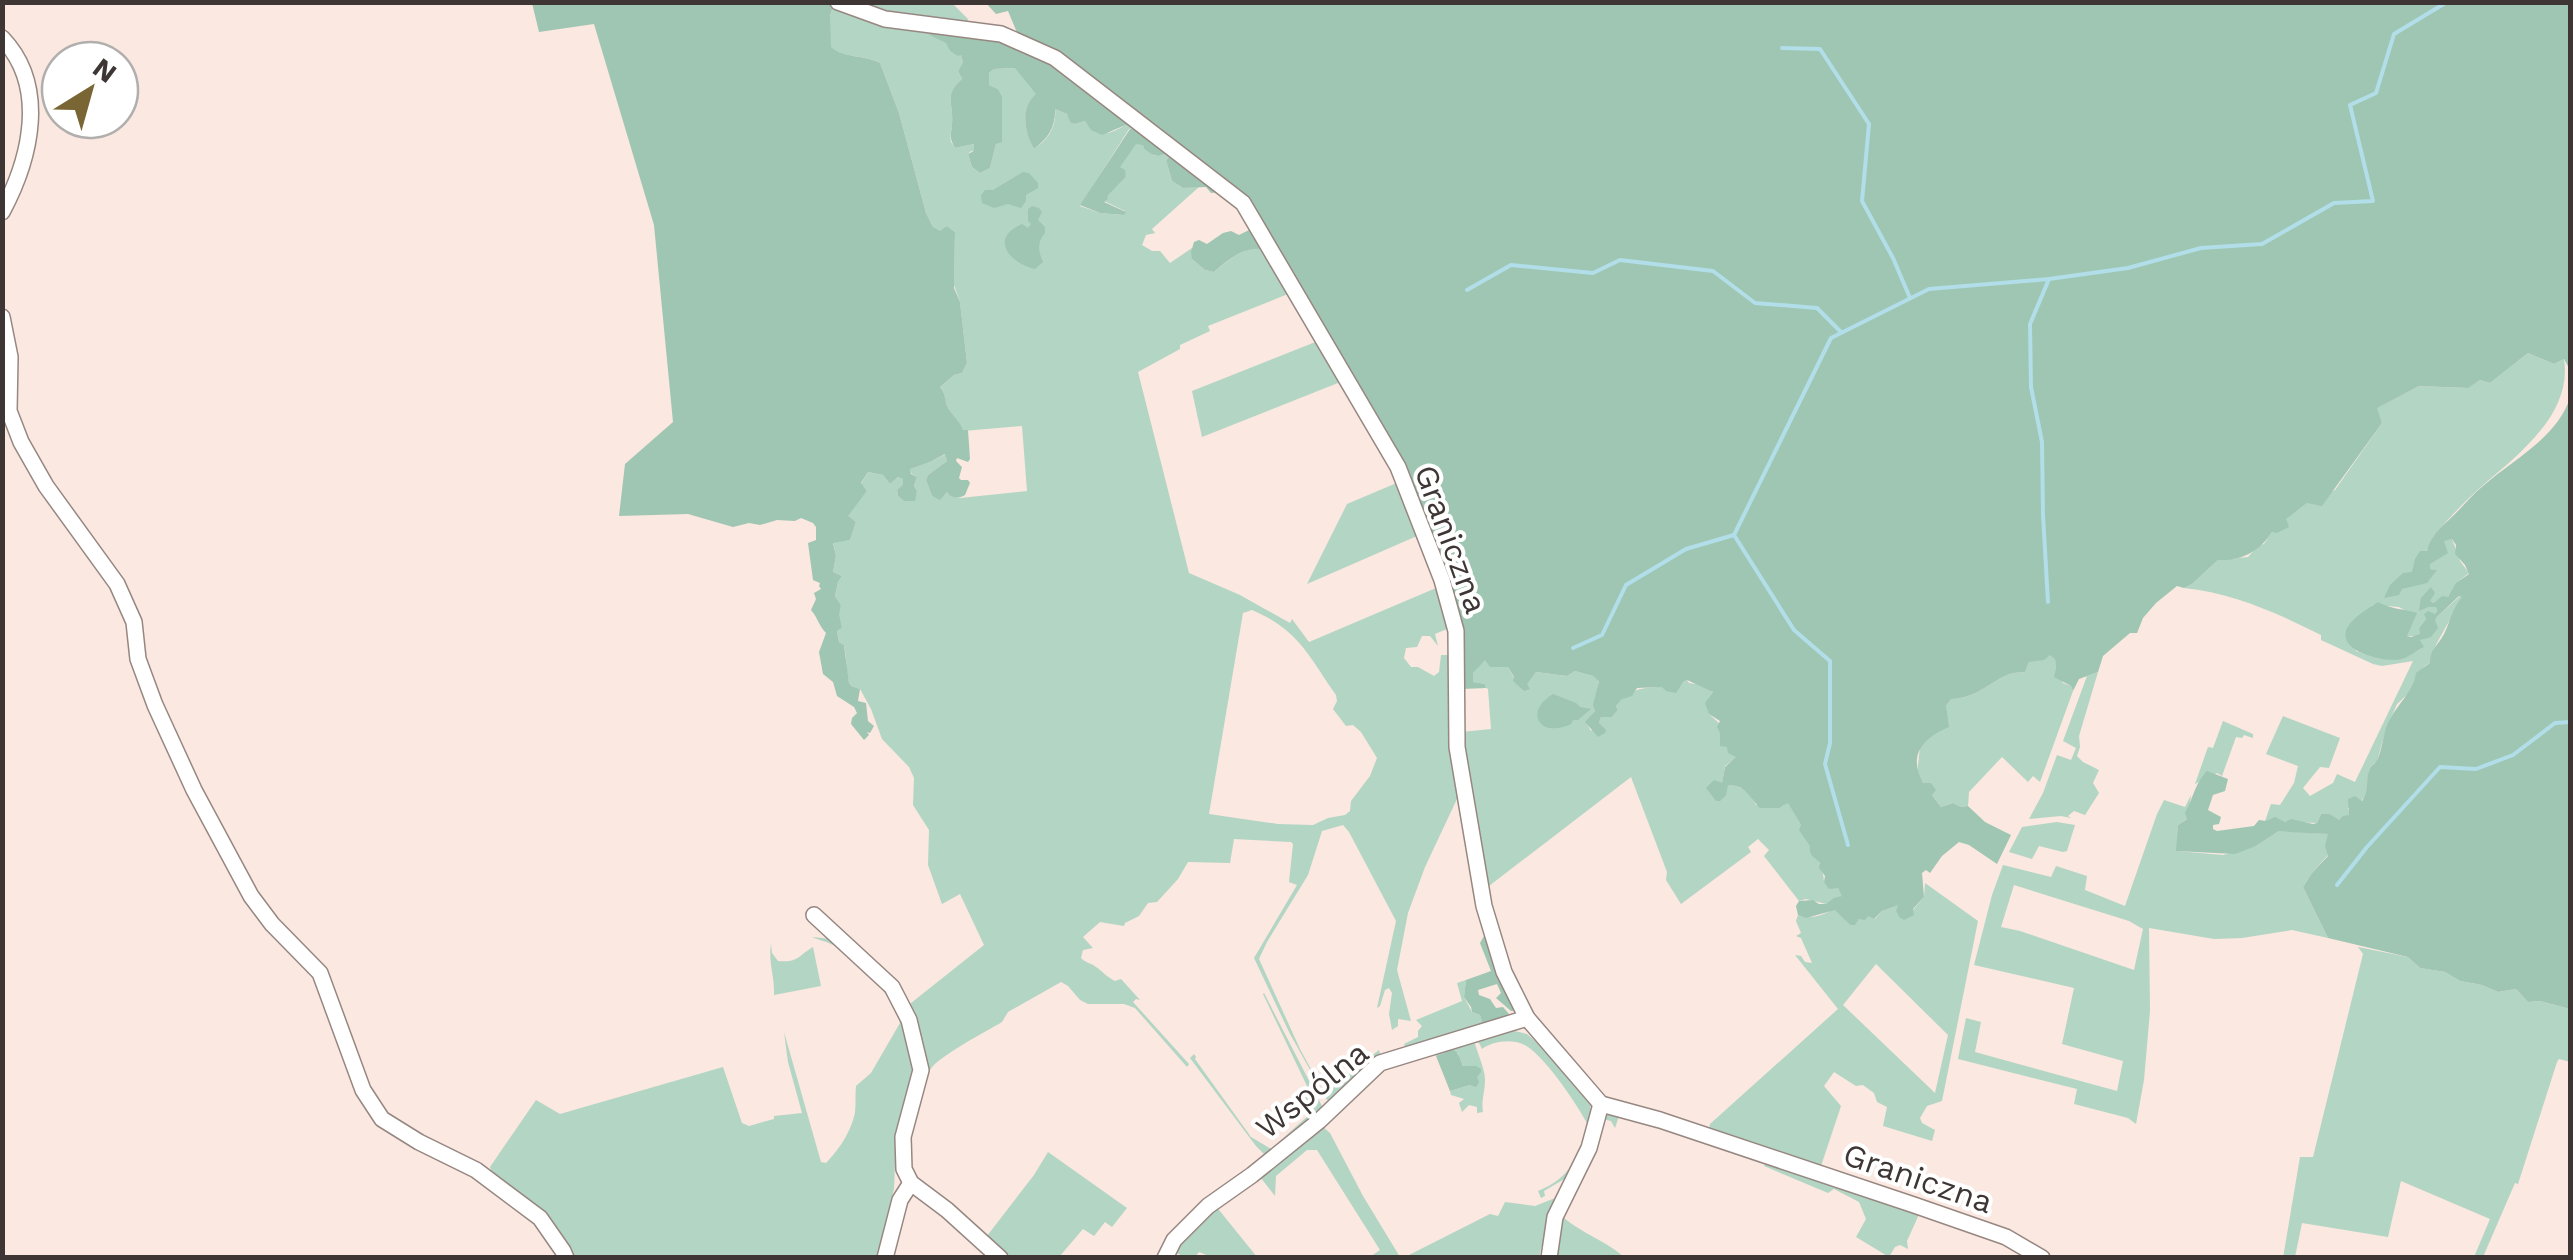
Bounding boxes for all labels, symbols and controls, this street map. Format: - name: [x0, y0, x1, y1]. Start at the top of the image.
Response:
- north arrow: [40, 40, 140, 140]
- text: N: [87, 51, 123, 90]
- street label: Graniczna: [1407, 460, 1495, 618]
- street label: Wspólna: [1248, 1033, 1376, 1147]
- street label: Graniczna: [1838, 1135, 1998, 1221]

